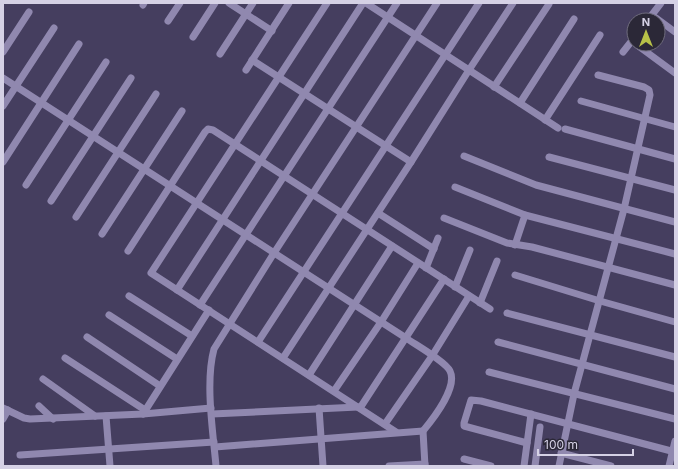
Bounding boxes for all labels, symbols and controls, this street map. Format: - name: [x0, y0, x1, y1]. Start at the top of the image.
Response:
- north arrow: [626, 12, 666, 52]
- text: N: [642, 15, 650, 29]
- scale bar: [538, 431, 633, 457]
- text: 100 m: [544, 437, 578, 452]

